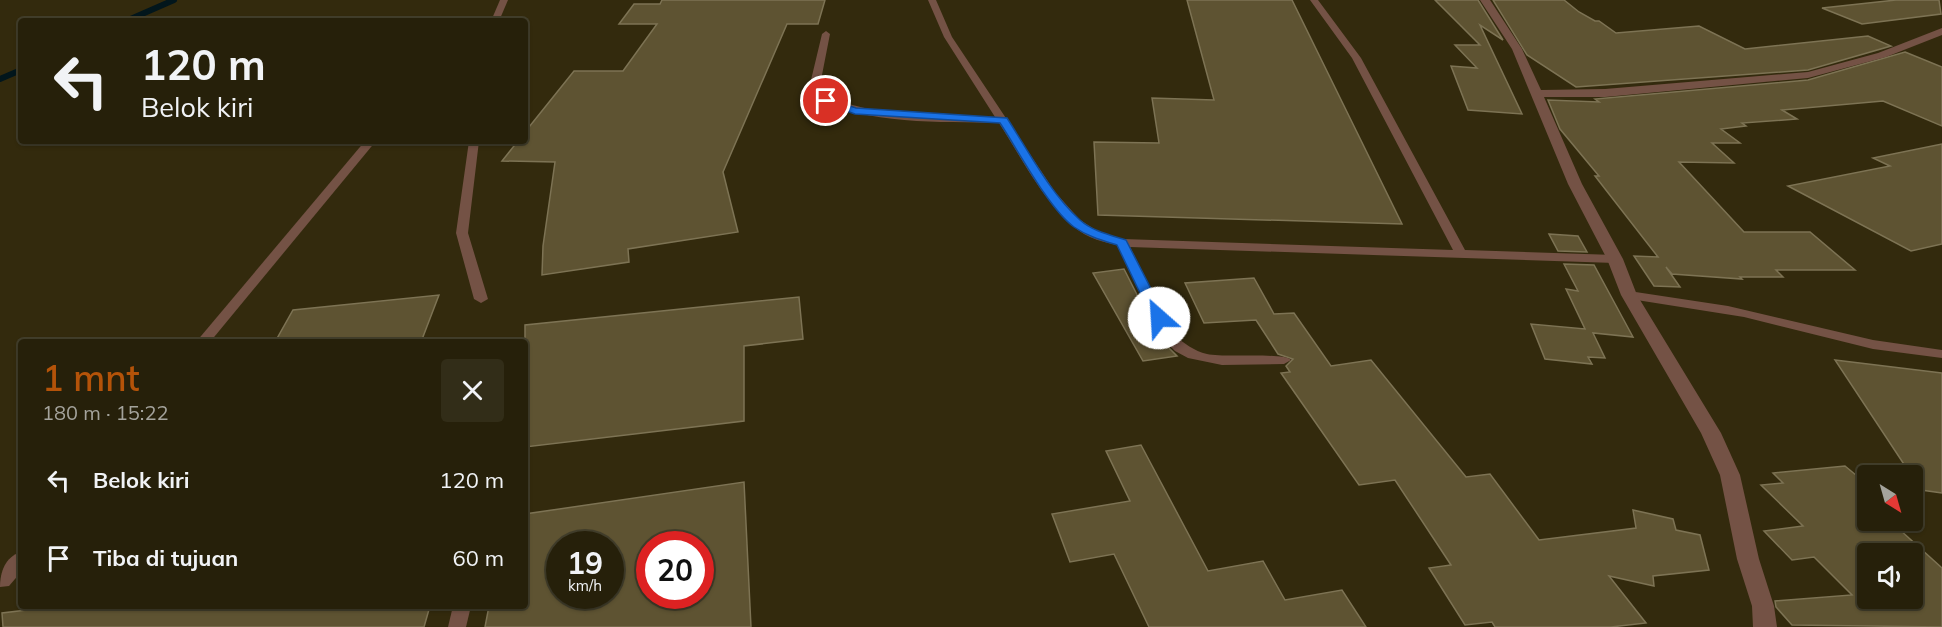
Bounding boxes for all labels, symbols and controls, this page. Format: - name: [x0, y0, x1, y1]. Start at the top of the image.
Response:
- text: 120 m: [141, 38, 266, 91]
- icon: left: [42, 42, 120, 120]
- pin: [800, 75, 851, 126]
- icon: arrive: [809, 84, 842, 117]
- text: Belok kiri: [141, 90, 253, 124]
- position arrow: [1127, 286, 1191, 350]
- text: 1 mnt: [42, 355, 140, 400]
- button: close: [441, 359, 504, 422]
- text: 180 m · 15:22: [42, 400, 168, 425]
- icon: left: [42, 464, 75, 497]
- north arrow: [1857, 465, 1923, 531]
- map controls: [1857, 465, 1923, 609]
- text: Belok kiri: [93, 466, 189, 494]
- text: 120 m: [439, 466, 504, 494]
- speed limit sign: 20: [636, 531, 714, 609]
- icon: arrive: [42, 542, 75, 575]
- button: sound: [1857, 543, 1923, 609]
- text: Tiba di tujuan: [93, 544, 238, 572]
- text: 60 m: [453, 544, 504, 572]
- text: 19: [567, 544, 603, 582]
- text: km/h: [568, 576, 602, 595]

